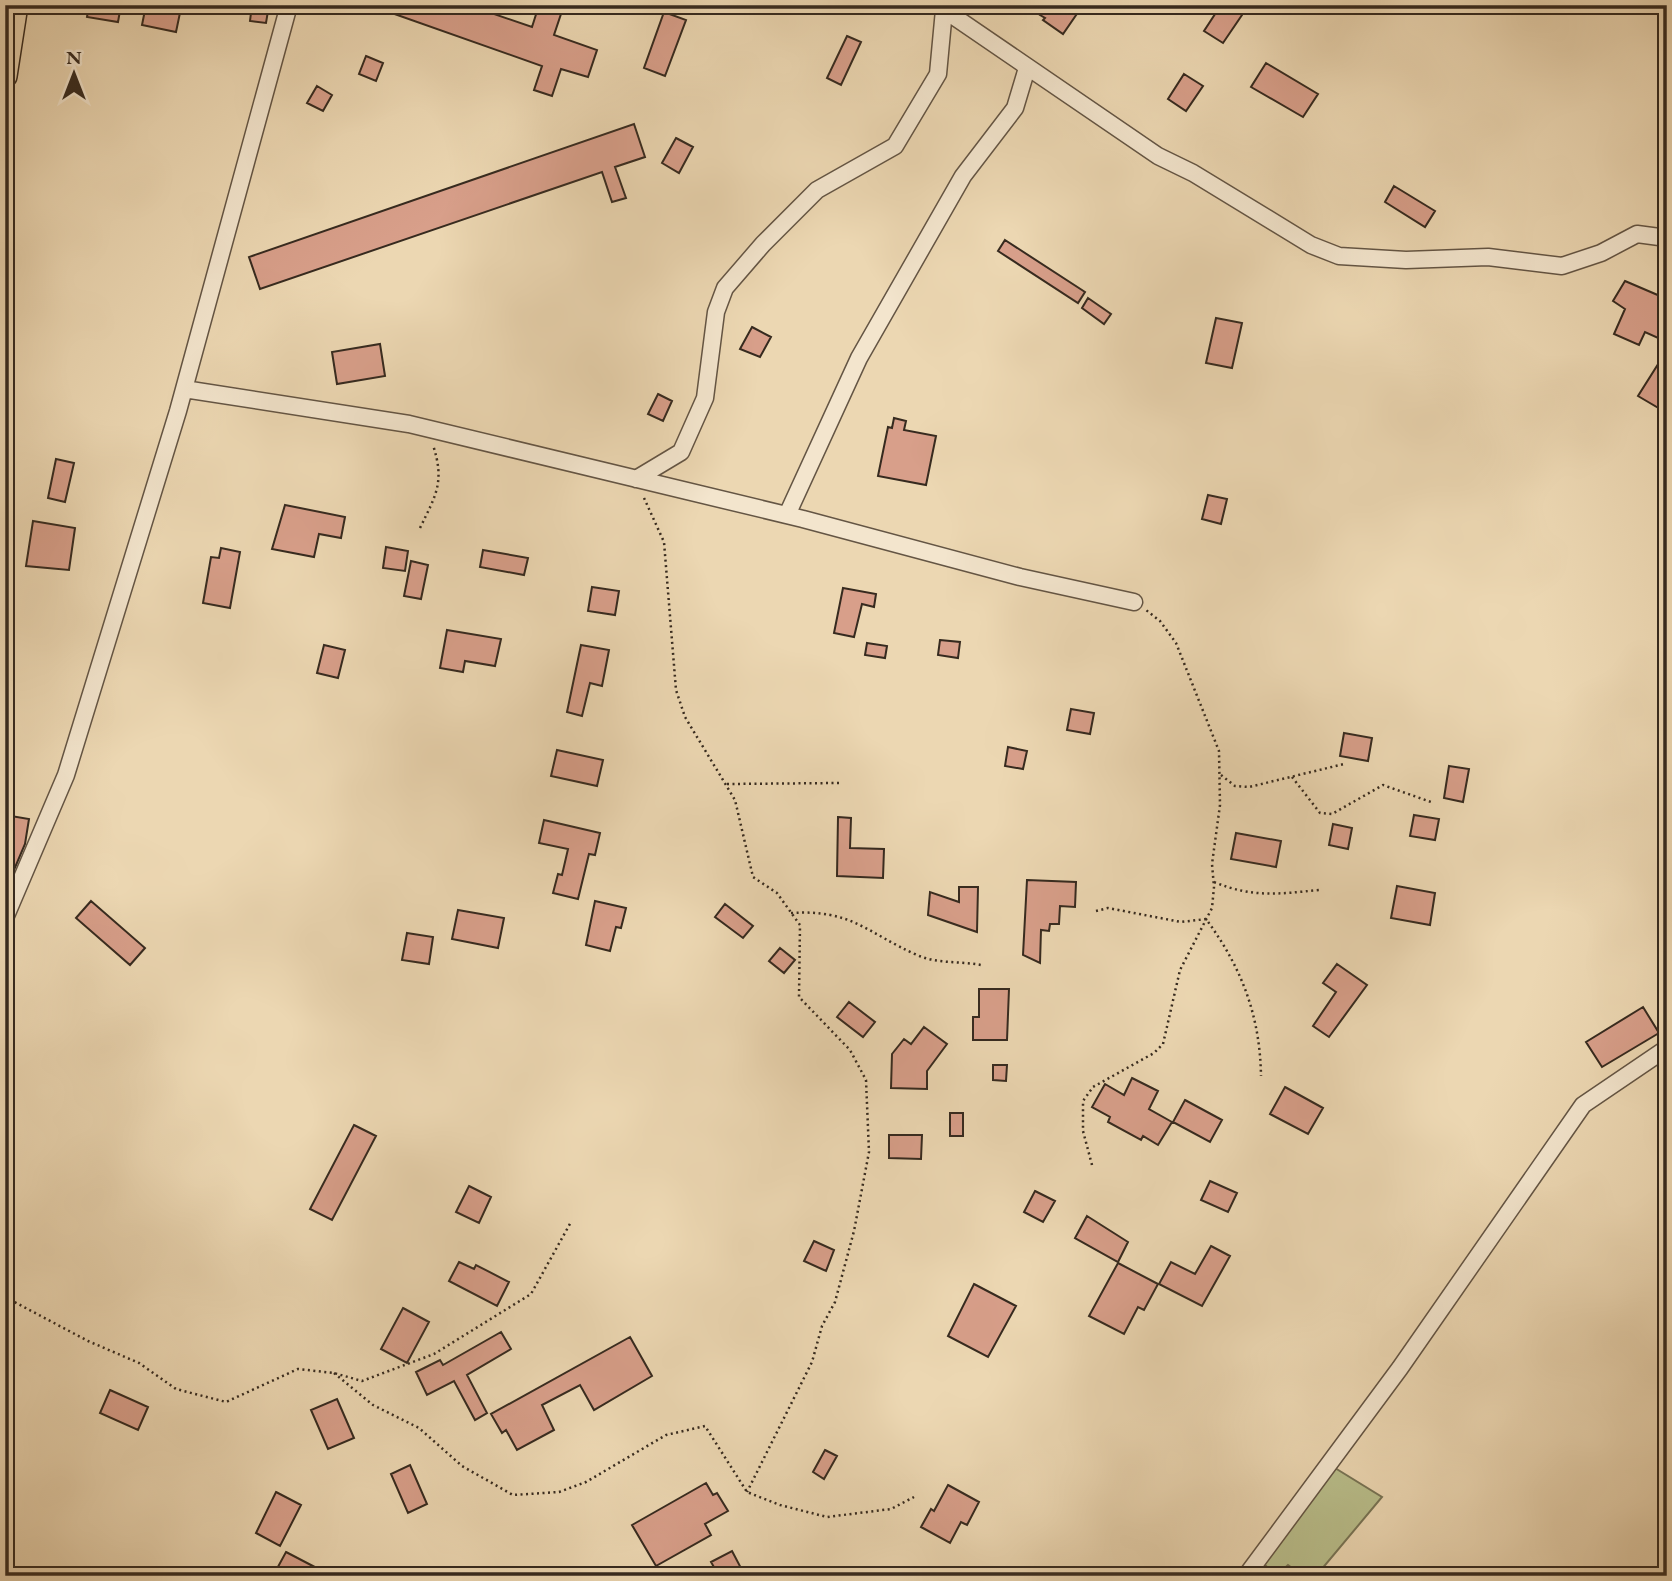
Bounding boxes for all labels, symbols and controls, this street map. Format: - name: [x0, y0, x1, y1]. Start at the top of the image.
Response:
- north arrow: [38, 38, 108, 108]
- text: N: [66, 45, 82, 70]

